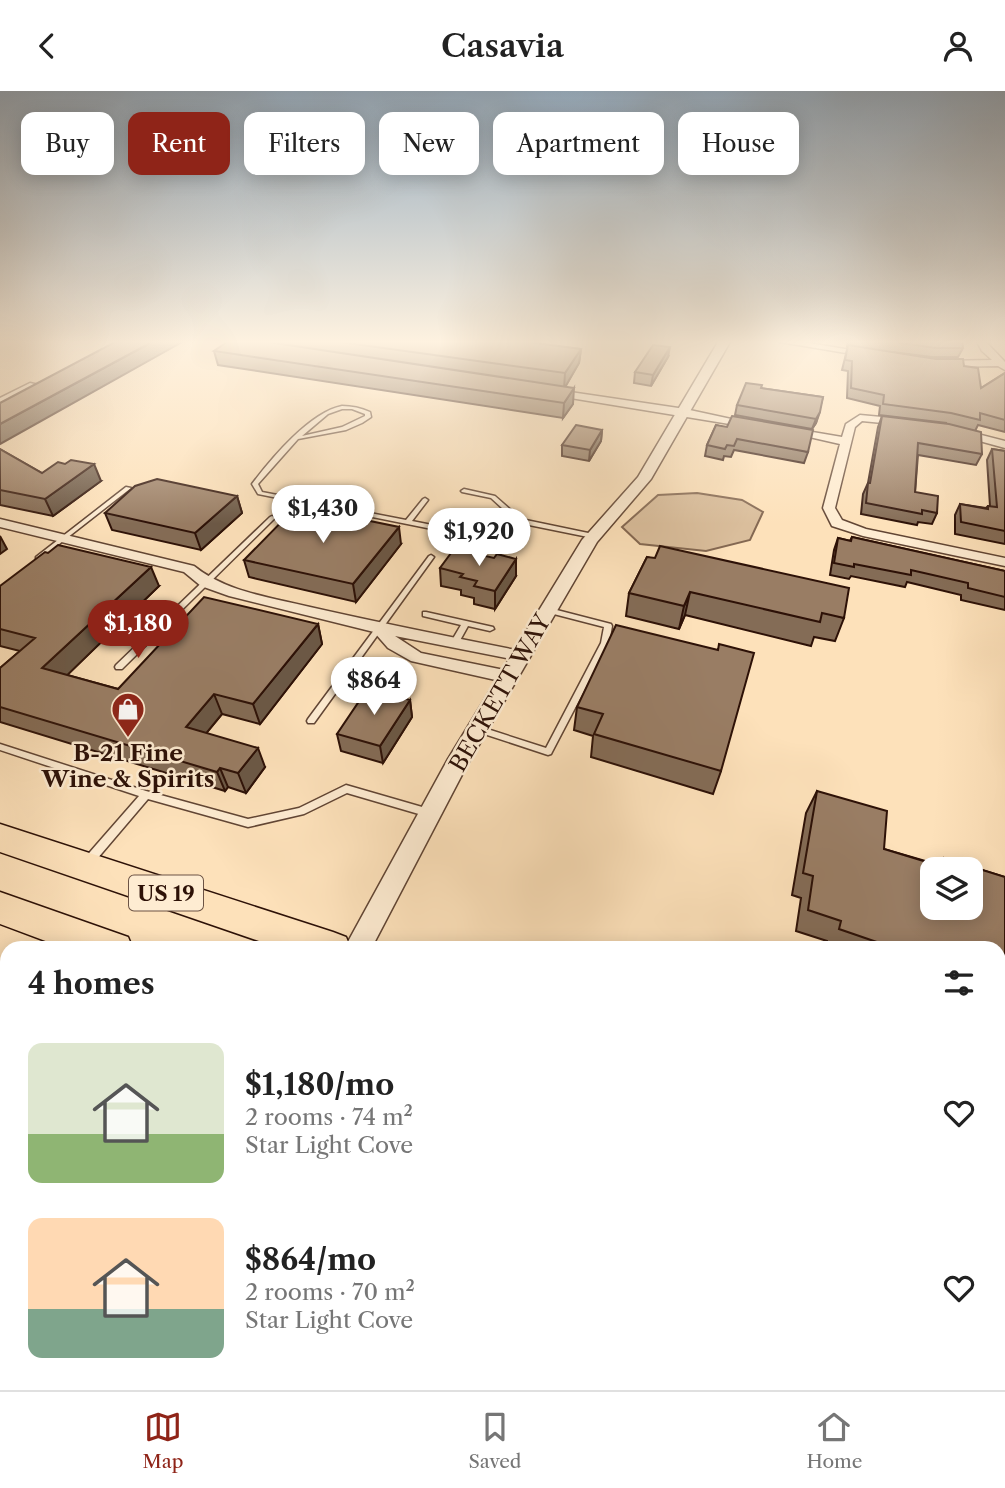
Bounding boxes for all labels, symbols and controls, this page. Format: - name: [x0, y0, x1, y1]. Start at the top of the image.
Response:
- text: Casavia: [441, 26, 564, 65]
- icon: back: [28, 27, 66, 65]
- icon: person: [939, 27, 977, 65]
- chip: Buy: [21, 112, 114, 175]
- chip: Rent: [128, 112, 230, 175]
- chip: Filters: [244, 112, 365, 175]
- chip: New: [379, 112, 479, 175]
- chip: Apartment: [493, 112, 664, 175]
- chip: House: [678, 112, 799, 175]
- pin: $1,430: [266, 485, 380, 545]
- text: $1,430: [288, 494, 358, 522]
- pin: $1,920: [422, 509, 536, 568]
- text: $1,920: [444, 517, 514, 545]
- pin: $1,180: [81, 601, 195, 660]
- text: $1,180: [104, 609, 172, 637]
- street label: BECKETT WAY: [444, 609, 557, 777]
- pin: $864: [333, 657, 415, 717]
- text: $864: [347, 666, 401, 694]
- shop icon: B-21 Fine Wine & Spirits: [109, 690, 147, 739]
- place label: B-21 Fine Wine & Spirits: [40, 739, 215, 793]
- map controls: [920, 857, 983, 920]
- button: layers: [920, 857, 983, 920]
- road number: US 19: [129, 875, 203, 911]
- icon: filters: [940, 964, 978, 1002]
- text: 4 homes: [28, 965, 155, 1002]
- text: $1,180/mo: [245, 1066, 394, 1103]
- icon: home: [84, 1071, 168, 1155]
- icon: heart: [940, 1094, 978, 1132]
- text: 2 rooms · 74 m²: [245, 1103, 413, 1131]
- text: Star Light Cove: [245, 1131, 413, 1159]
- text: $864/mo: [245, 1241, 376, 1278]
- icon: home: [84, 1246, 168, 1330]
- icon: heart: [940, 1269, 978, 1307]
- text: 2 rooms · 70 m²: [245, 1278, 415, 1306]
- text: Star Light Cove: [245, 1306, 413, 1334]
- tab: Map: [143, 1408, 183, 1473]
- tab: Saved: [469, 1408, 521, 1473]
- tab: Home: [807, 1408, 862, 1473]

